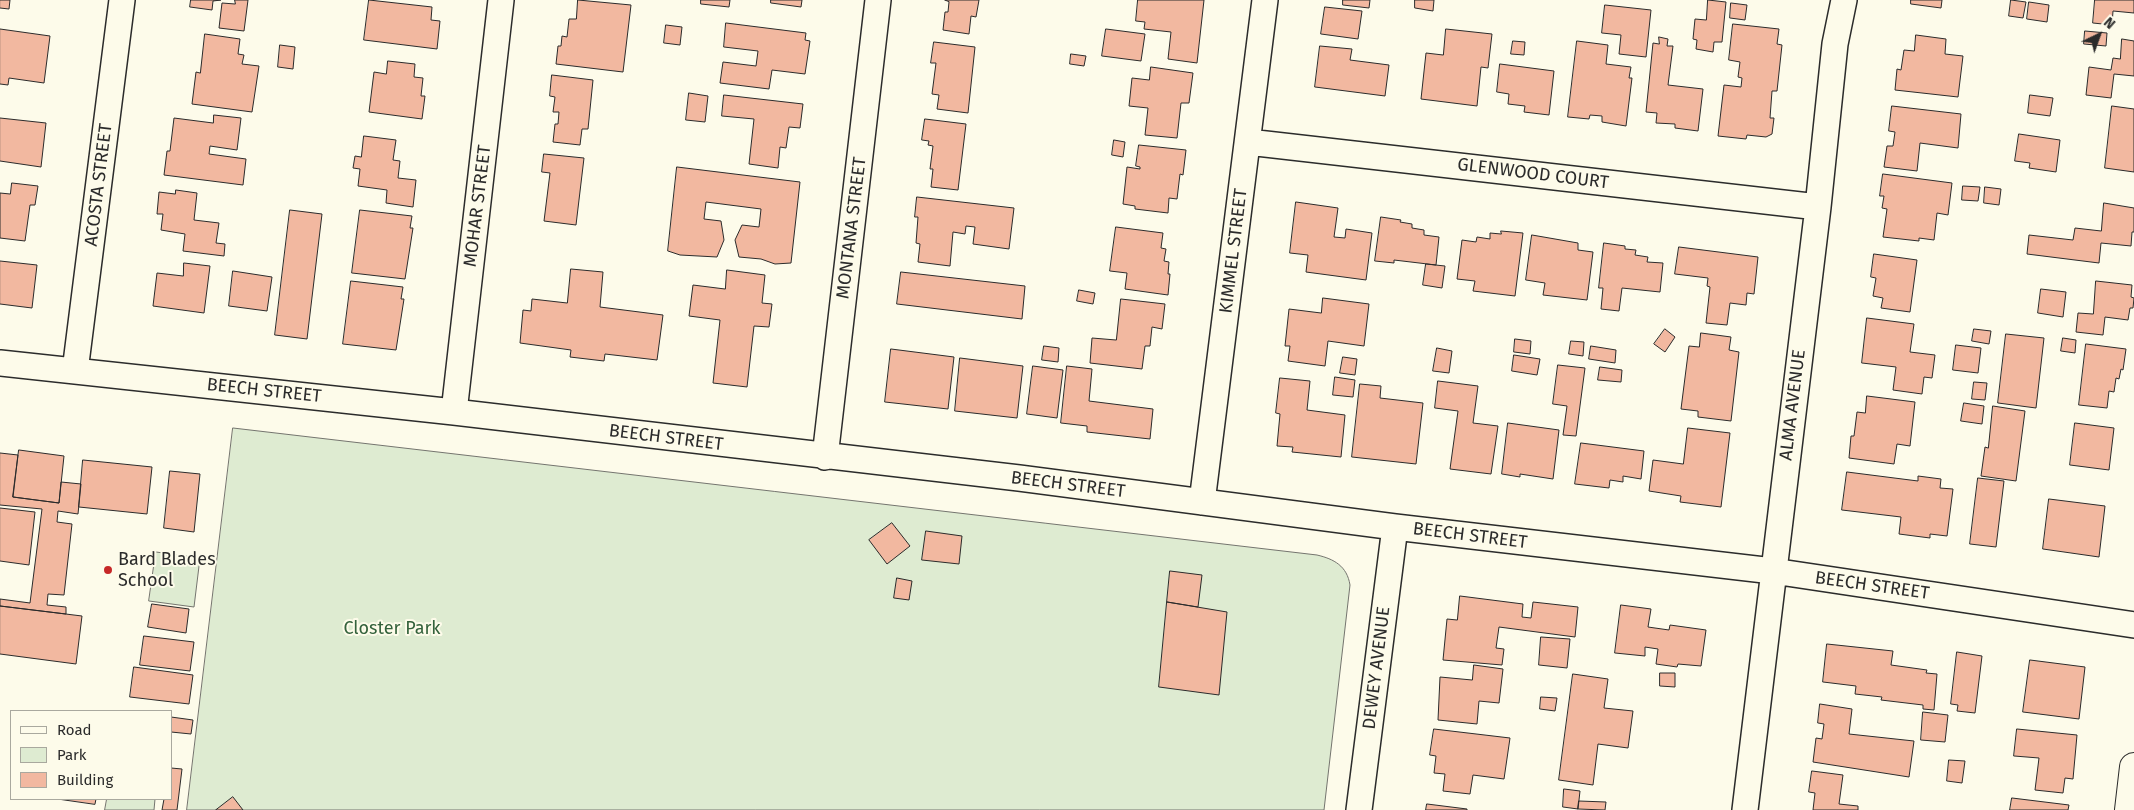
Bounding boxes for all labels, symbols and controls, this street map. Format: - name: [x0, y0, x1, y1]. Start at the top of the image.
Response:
- north arrow: [2074, 10, 2124, 60]
- text: N: [2100, 14, 2119, 33]
- street label: ACOSTA STREET: [81, 122, 117, 248]
- street label: MOHAR STREET: [460, 144, 496, 268]
- street label: GLENWOOD COURT: [1456, 154, 1610, 194]
- street label: MONTANA STREET: [833, 156, 871, 300]
- street label: KIMMEL STREET: [1216, 187, 1252, 315]
- street label: ALMA AVENUE: [1775, 348, 1811, 462]
- street label: BEECH STREET: [206, 374, 322, 408]
- street label: BEECH STREET: [607, 420, 725, 456]
- street label: BEECH STREET: [1009, 467, 1127, 503]
- street label: BEECH STREET: [1411, 518, 1529, 554]
- place label: Bard Blades School: [118, 549, 216, 592]
- marker: Bard Blades School: [102, 564, 114, 576]
- street label: BEECH STREET: [1813, 567, 1931, 605]
- street label: DEWEY AVENUE: [1359, 605, 1395, 731]
- park label: Closter Park: [343, 618, 441, 640]
- legend: [10, 710, 172, 800]
- text: Road: [57, 721, 92, 739]
- text: Park: [57, 746, 87, 764]
- text: Building: [57, 771, 113, 789]

